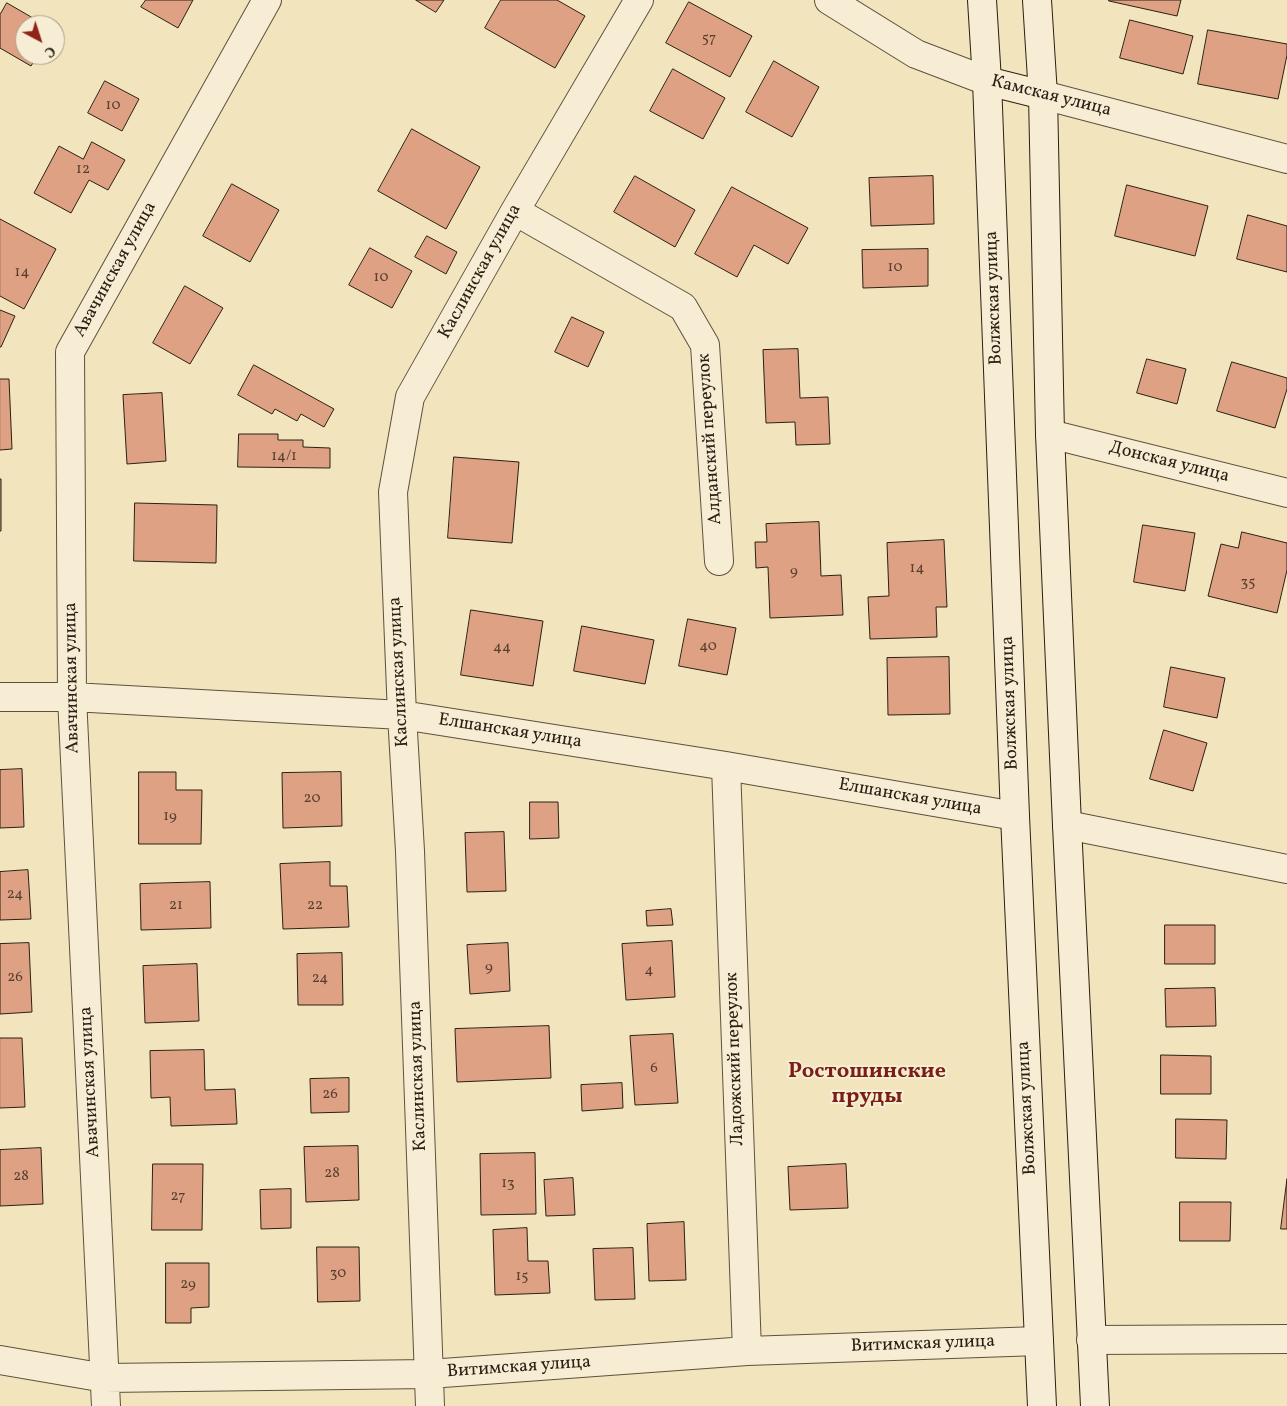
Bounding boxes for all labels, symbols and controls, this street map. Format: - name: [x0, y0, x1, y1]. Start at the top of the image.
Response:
- north arrow: [15, 15, 65, 65]
- house number: 57: [702, 30, 716, 48]
- text: С: [40, 41, 59, 61]
- street label: Камская улица: [989, 72, 1113, 122]
- house number: 10: [106, 97, 120, 115]
- house number: 12: [76, 161, 90, 179]
- street label: Авачинская улица: [70, 199, 162, 341]
- street label: Каслинская улица: [435, 201, 527, 343]
- street label: Волжская улица: [982, 230, 1008, 366]
- house number: 10: [888, 259, 902, 277]
- house number: 14: [15, 264, 29, 282]
- house number: 10: [374, 269, 388, 287]
- street label: Алданский переулок: [694, 353, 728, 525]
- street label: Донская улица: [1107, 438, 1231, 488]
- house number: 14/1: [271, 448, 297, 466]
- house number: 14: [910, 560, 924, 578]
- house number: 9: [790, 563, 798, 581]
- house number: 35: [1241, 574, 1255, 592]
- street label: Каслинская улица: [385, 596, 415, 748]
- street label: Авачинская улица: [61, 602, 85, 754]
- street label: Волжская улица: [998, 635, 1024, 771]
- house number: 40: [699, 638, 717, 656]
- house number: 44: [493, 639, 511, 657]
- street label: Елшанская улица: [437, 710, 583, 754]
- street label: Елшанская улица: [837, 775, 983, 821]
- house number: 20: [304, 790, 320, 808]
- house number: 19: [163, 808, 177, 826]
- house number: 24: [7, 886, 23, 904]
- house number: 21: [169, 897, 183, 915]
- house number: 22: [307, 897, 323, 915]
- house number: 9: [485, 959, 493, 977]
- house number: 4: [645, 962, 653, 980]
- house number: 26: [7, 969, 23, 987]
- house number: 24: [312, 970, 328, 988]
- street label: Ладожский переулок: [722, 972, 750, 1146]
- street label: Каслинская улица: [406, 1000, 432, 1152]
- street label: Авачинская улица: [76, 1006, 106, 1158]
- street label: Волжская улица: [1014, 1040, 1042, 1176]
- house number: 6: [650, 1060, 658, 1078]
- district label: Ростошинские пруды: [788, 1060, 946, 1112]
- house number: 26: [322, 1086, 338, 1104]
- house number: 28: [324, 1165, 340, 1183]
- house number: 28: [13, 1168, 29, 1186]
- house number: 13: [501, 1175, 515, 1193]
- house number: 27: [171, 1188, 185, 1206]
- house number: 30: [330, 1265, 346, 1283]
- house number: 15: [515, 1268, 529, 1286]
- house number: 29: [180, 1276, 196, 1294]
- street label: Витимская улица: [851, 1332, 995, 1358]
- street label: Витимская улица: [446, 1352, 592, 1384]

